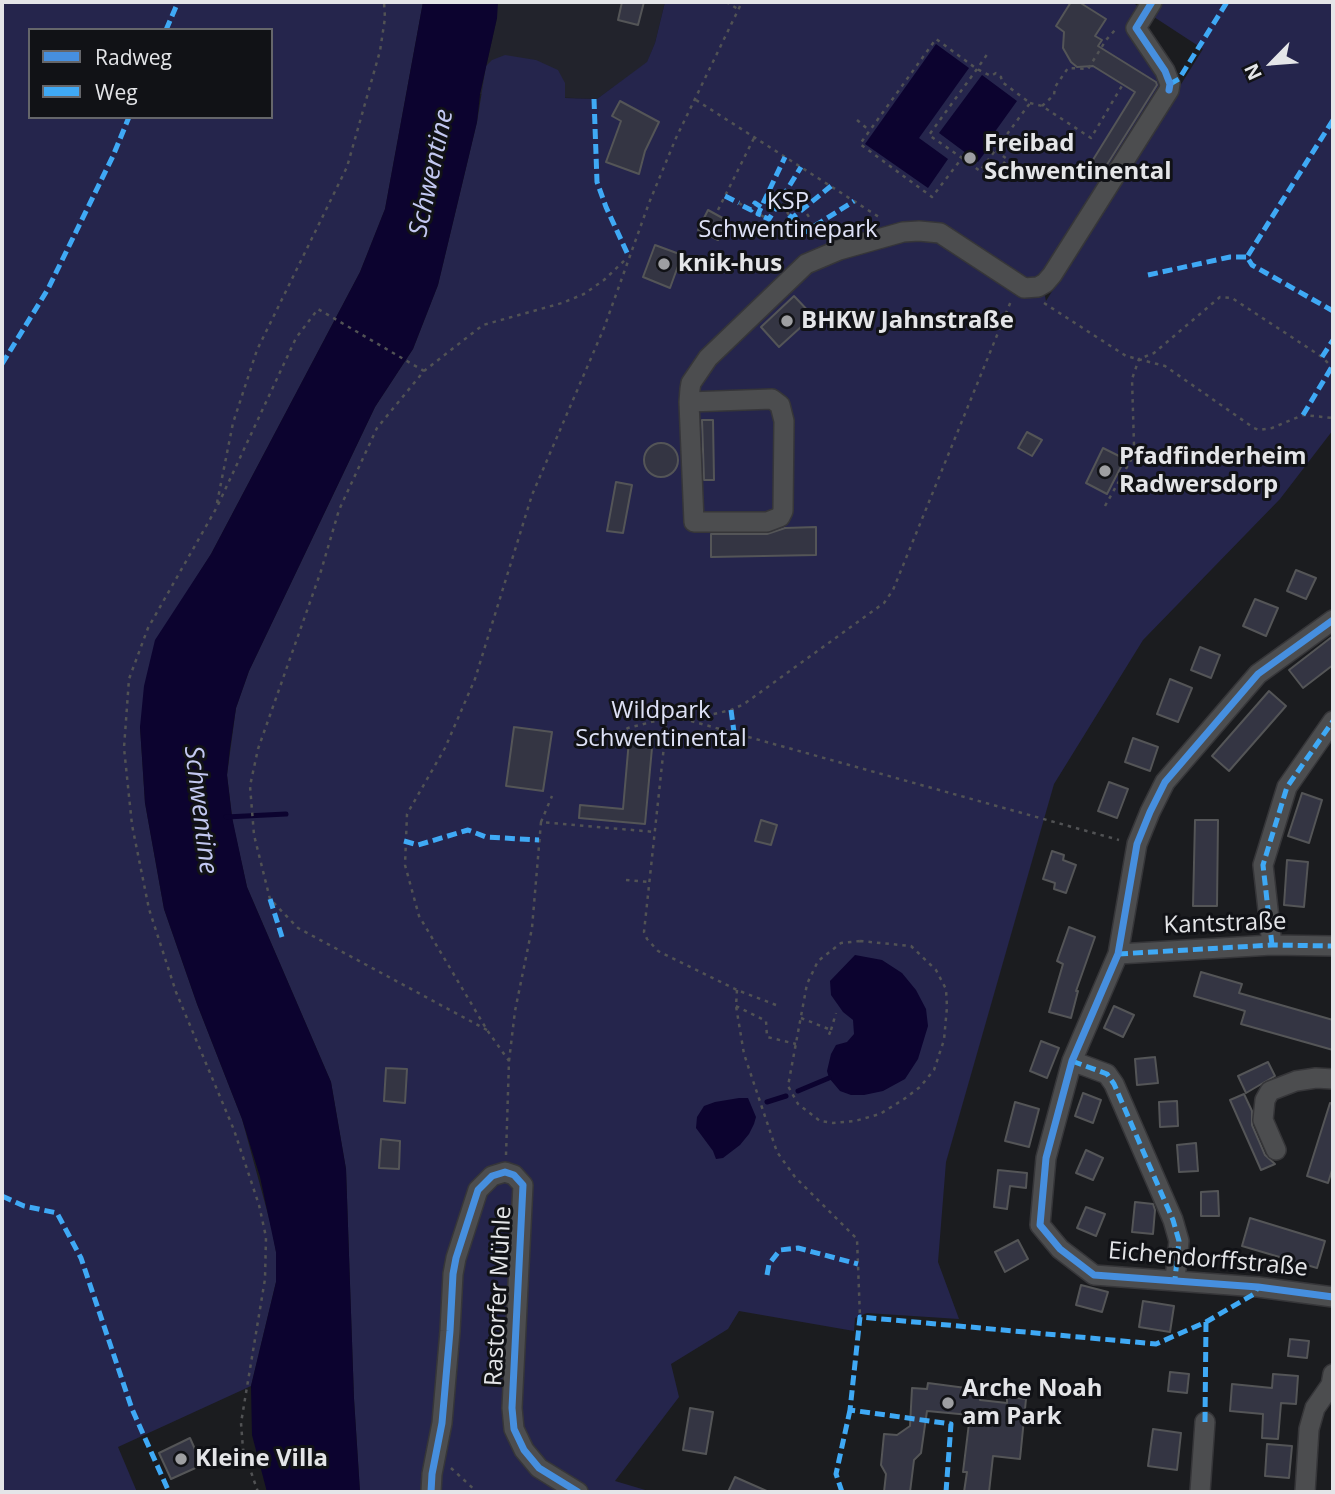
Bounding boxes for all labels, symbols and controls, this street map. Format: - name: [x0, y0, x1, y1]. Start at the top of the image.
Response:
- legend: [28, 28, 273, 119]
- north arrow: [1237, 28, 1307, 98]
- text: Radweg: [95, 43, 172, 71]
- text: N: [1238, 59, 1268, 84]
- text: Weg: [95, 78, 138, 106]
- water label: Schwentine: [403, 106, 461, 240]
- place label: Freibad Schwentinental: [984, 130, 1172, 186]
- marker: Freibad Schwentinental: [962, 150, 978, 166]
- park label: KSP Schwentinepark: [698, 188, 878, 244]
- place label: knik-hus: [678, 250, 782, 278]
- marker: knik-hus: [656, 256, 672, 272]
- place label: BHKW Jahnstraße: [801, 307, 1014, 335]
- marker: BHKW Jahnstraße: [779, 313, 795, 329]
- place label: Pfadfinderheim Radwersdorp: [1119, 443, 1307, 499]
- marker: Pfadfinderheim Radwersdorp: [1097, 463, 1113, 479]
- park label: Wildpark Schwentinental: [575, 697, 747, 753]
- water label: Schwentine: [177, 744, 223, 876]
- street label: Kantstraße: [1163, 907, 1287, 941]
- street label: Rastorfer Mühle: [480, 1205, 518, 1387]
- street label: Eichendorffstraße: [1107, 1237, 1309, 1283]
- place label: Arche Noah am Park: [962, 1375, 1103, 1431]
- marker: Arche Noah am Park: [940, 1395, 956, 1411]
- place label: Kleine Villa: [195, 1445, 328, 1473]
- marker: Kleine Villa: [173, 1451, 189, 1467]

